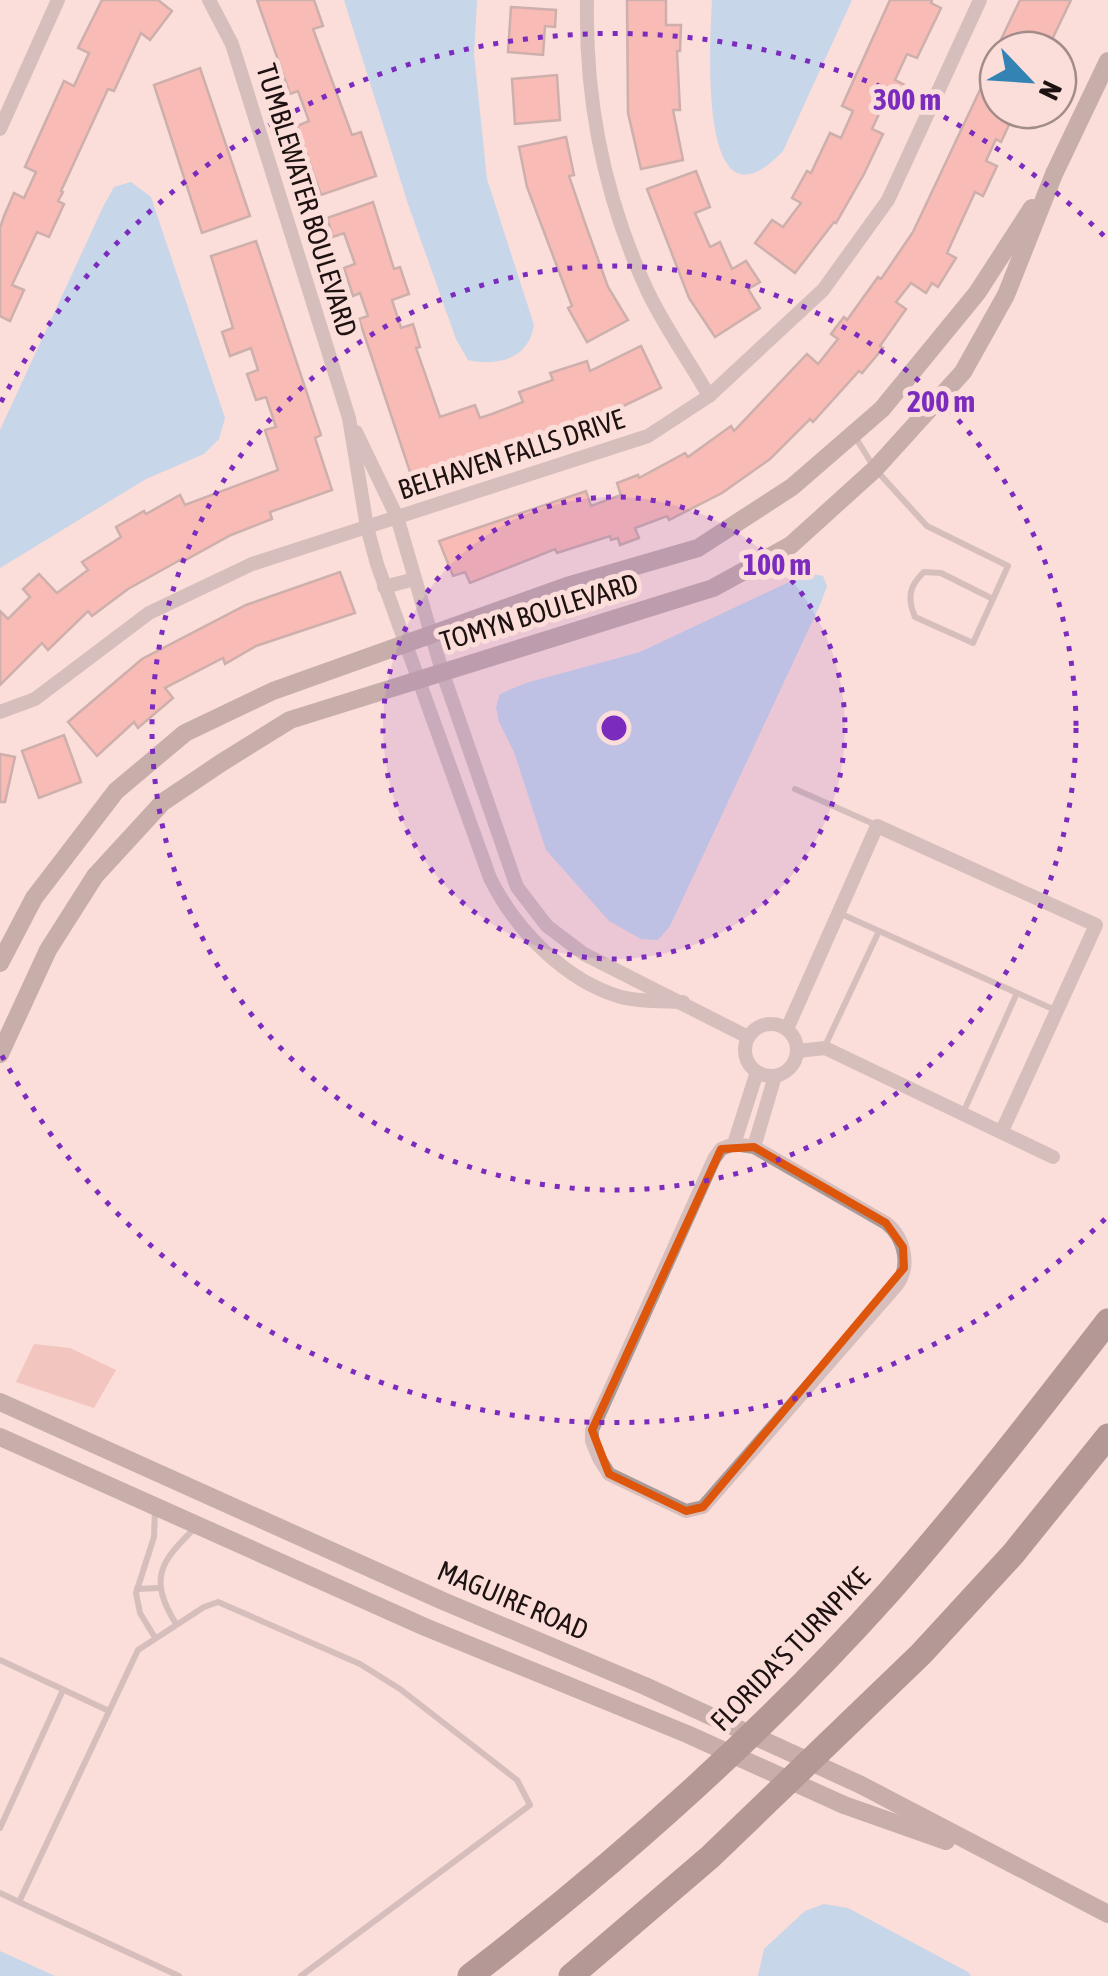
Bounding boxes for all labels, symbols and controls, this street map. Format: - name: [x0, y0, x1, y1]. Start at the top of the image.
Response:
- north arrow: [978, 30, 1078, 130]
- street label: TUMBLEWATER BOULEVARD: [250, 60, 364, 340]
- text: N: [1033, 76, 1069, 105]
- text: 300 m: [873, 82, 941, 116]
- text: 200 m: [907, 384, 975, 418]
- street label: BELHAVEN FALLS DRIVE: [394, 402, 628, 506]
- text: 100 m: [743, 547, 811, 581]
- street label: TOMYN BOULEVARD: [436, 567, 642, 657]
- centre of rings: [596, 710, 632, 746]
- street label: MAGUIRE ROAD: [433, 1554, 593, 1646]
- street label: FLORIDA'S TURNPIKE: [704, 1561, 876, 1737]

